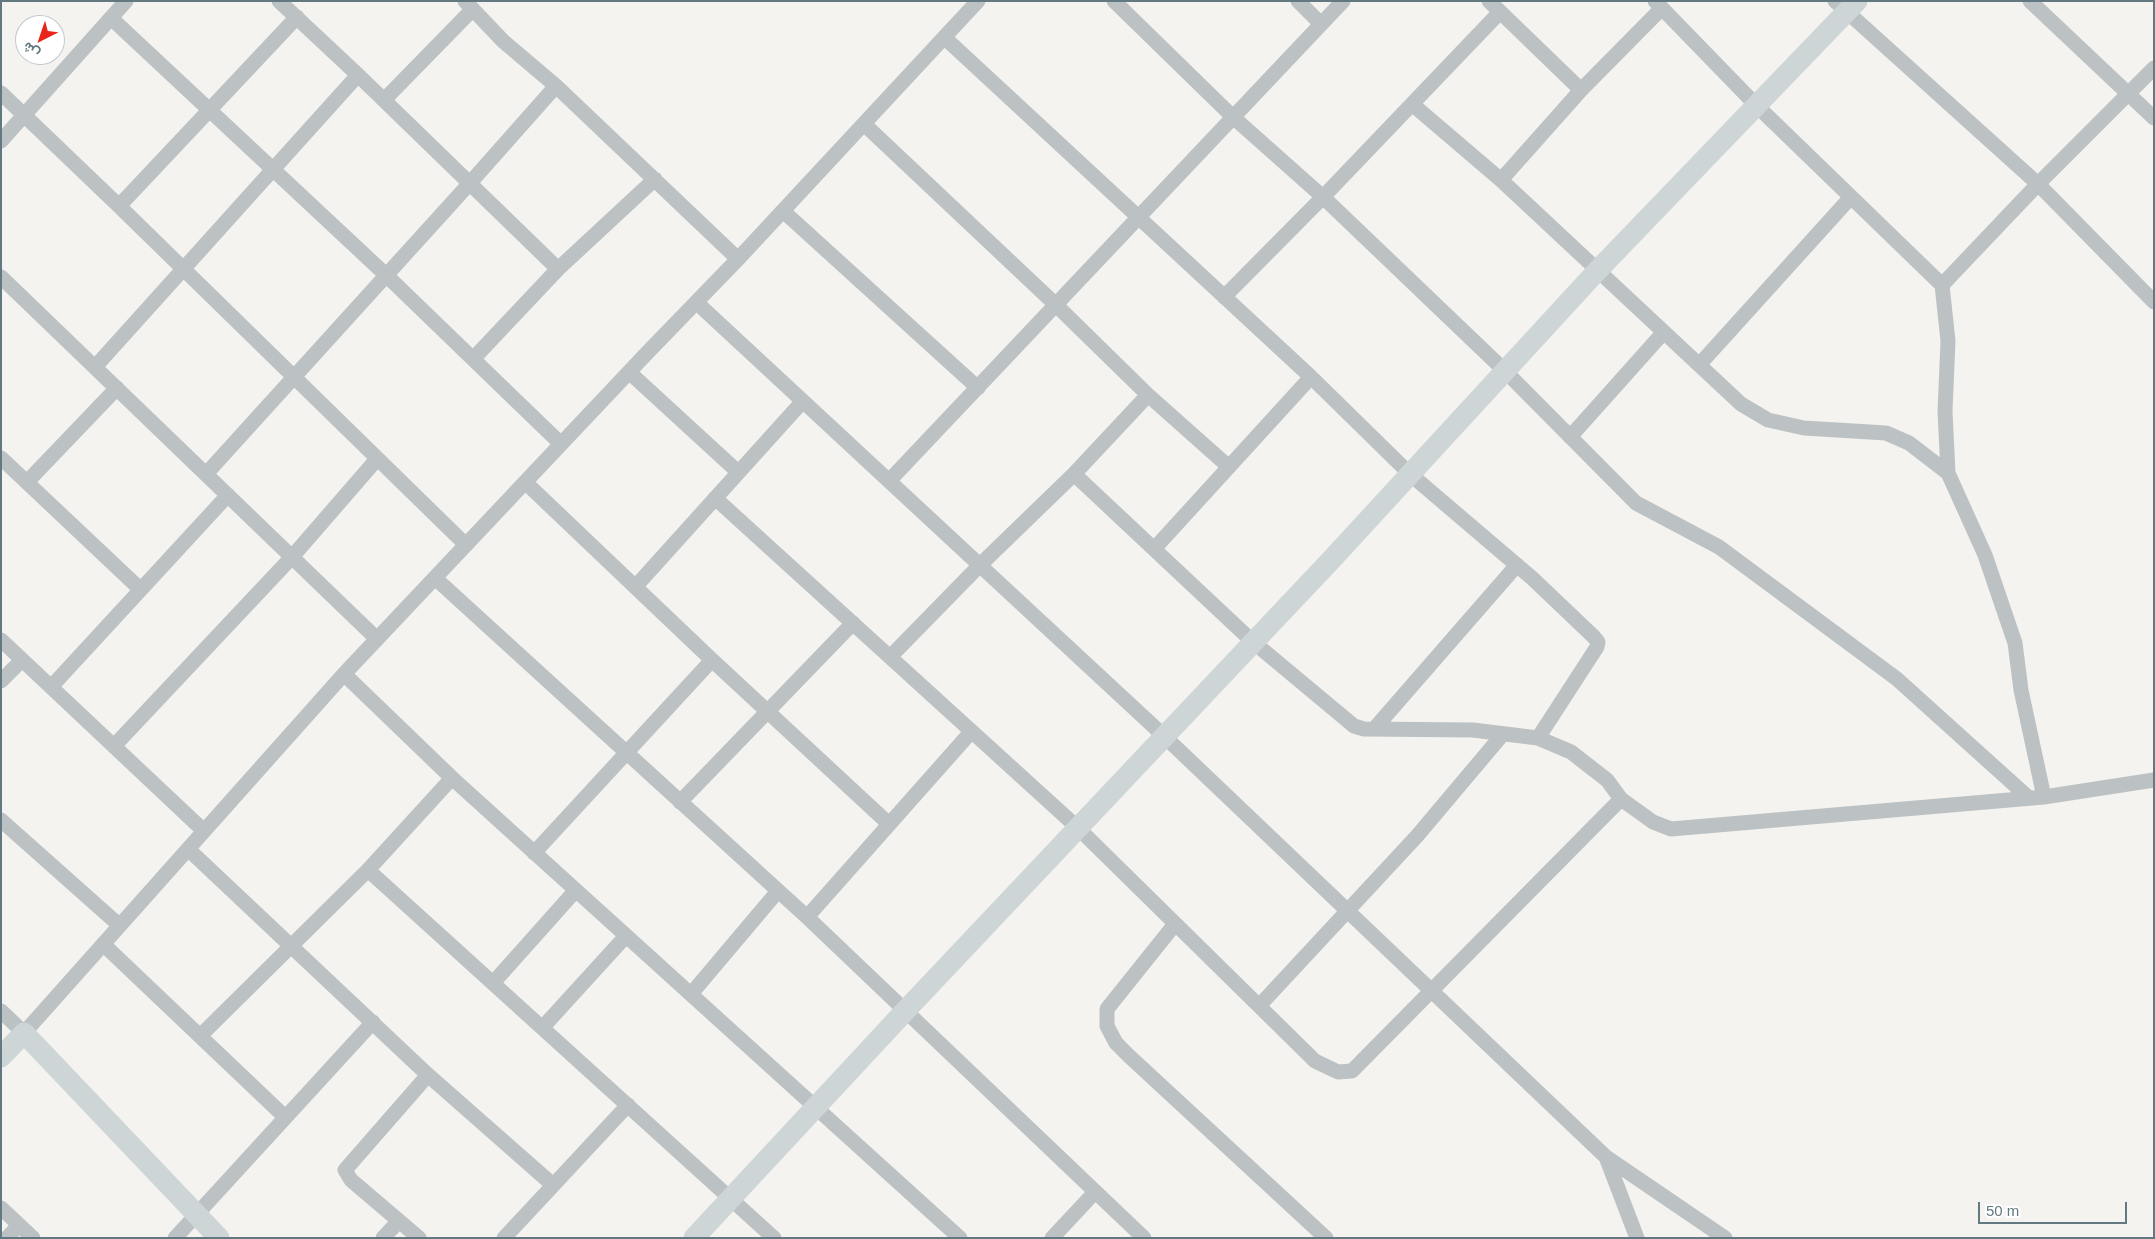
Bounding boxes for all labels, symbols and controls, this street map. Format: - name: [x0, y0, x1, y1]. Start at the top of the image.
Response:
- north arrow: [15, 15, 65, 65]
- text: ش: [19, 39, 42, 62]
- scale bar: [1980, 1192, 2129, 1224]
- text: 50 m: [1986, 1202, 2019, 1219]

